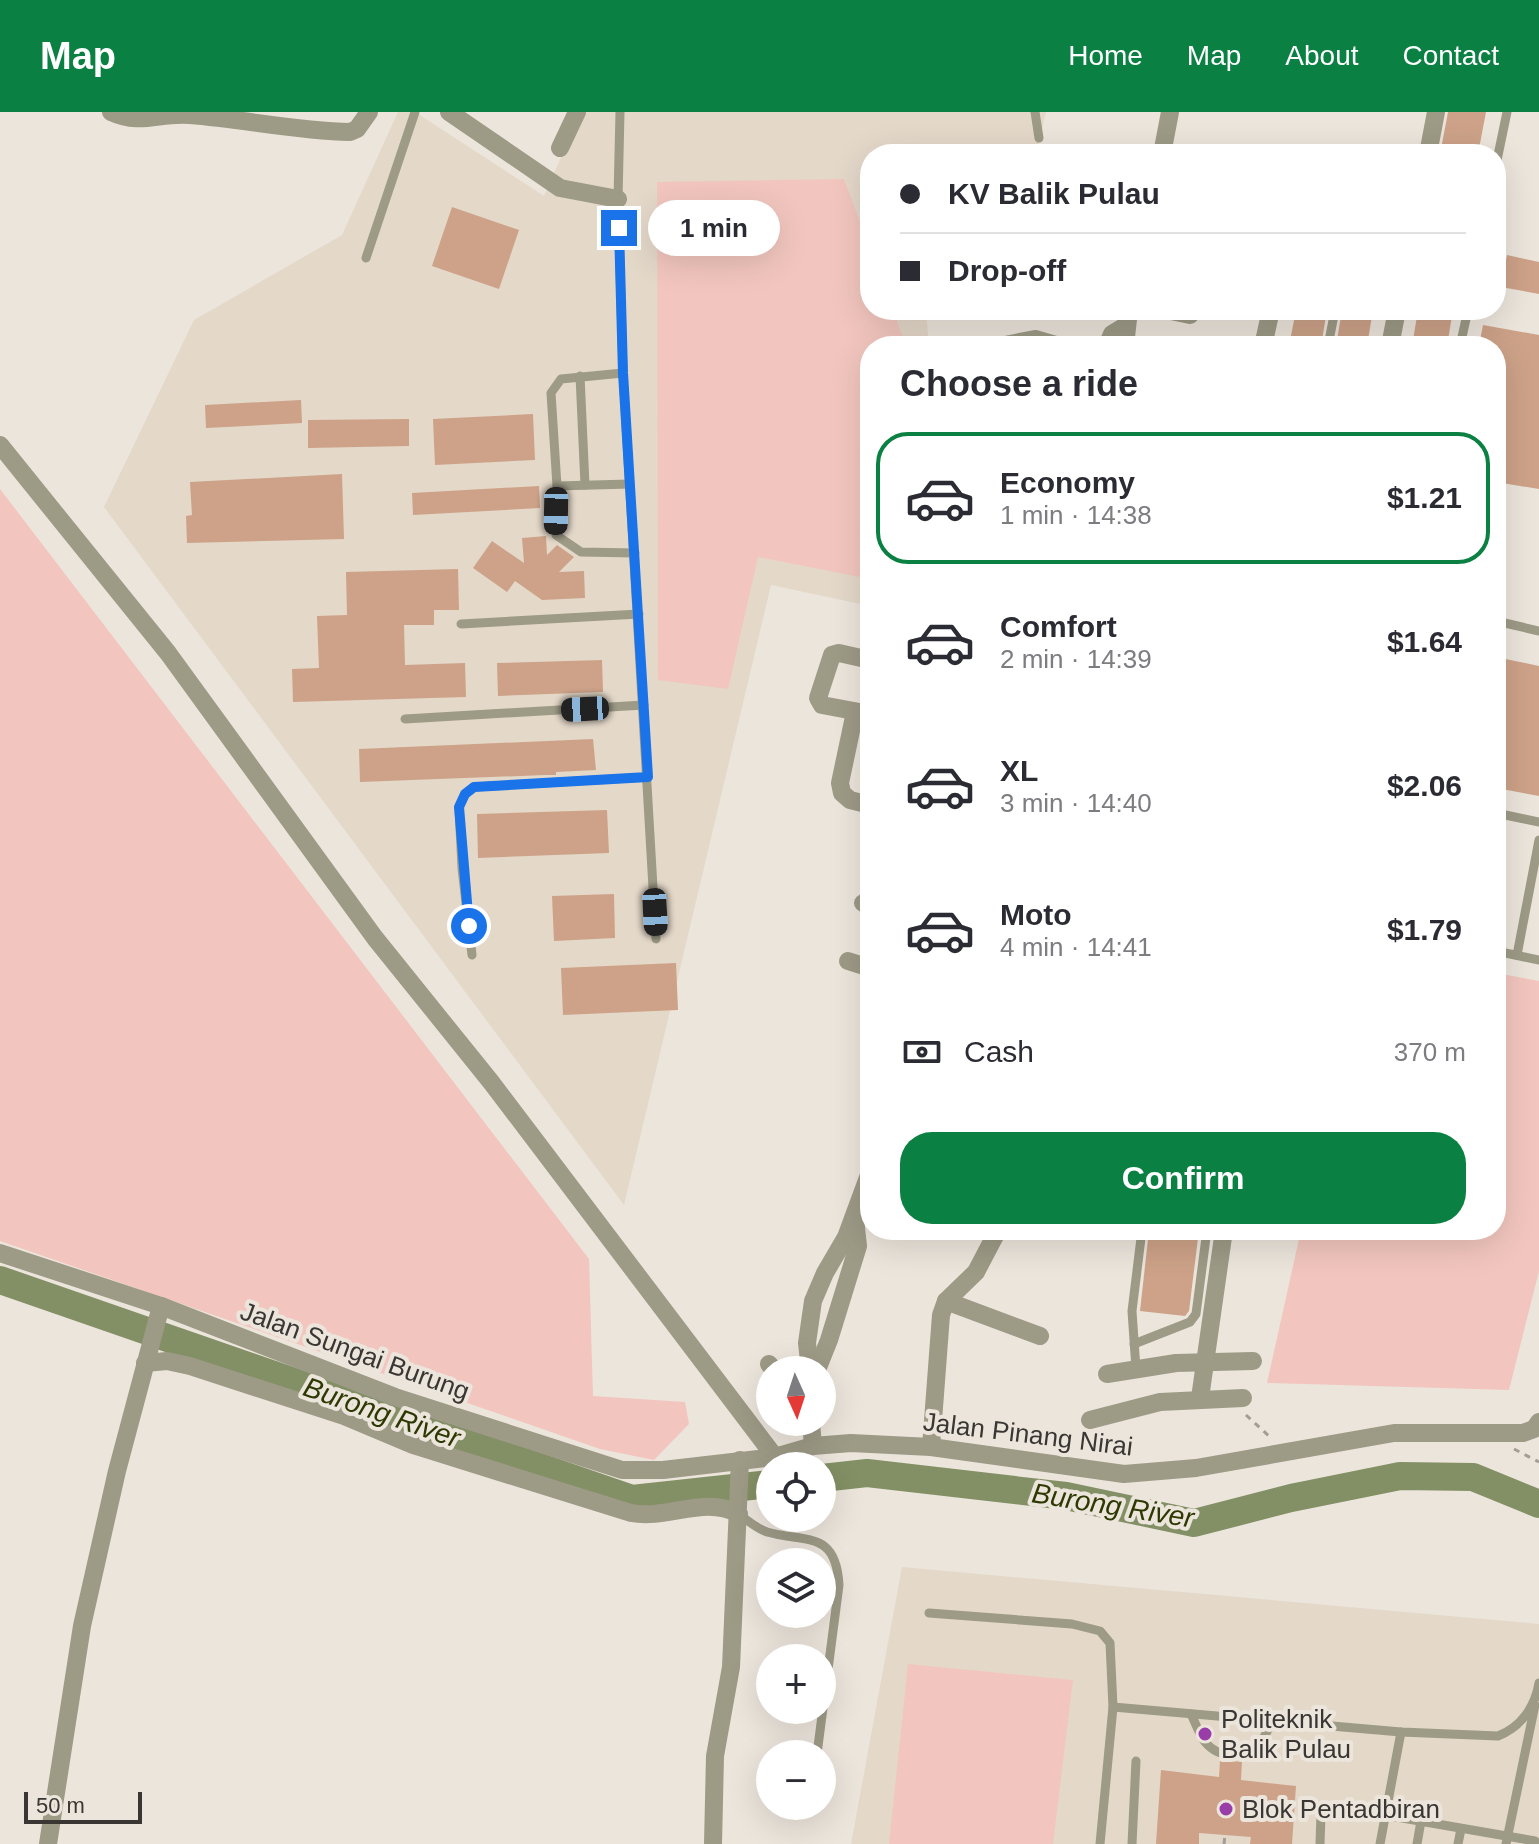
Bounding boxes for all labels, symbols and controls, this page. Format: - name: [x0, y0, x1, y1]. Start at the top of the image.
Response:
- text: Map: [40, 35, 116, 77]
- text: Home: [1068, 40, 1143, 71]
- text: Map: [1187, 40, 1241, 71]
- text: About: [1285, 40, 1359, 71]
- text: Contact: [1403, 40, 1499, 71]
- text: KV Balik Pulau: [948, 177, 1160, 210]
- callout: 1 min: [647, 200, 779, 256]
- route end: [601, 210, 637, 246]
- text: 1 min: [680, 213, 748, 243]
- text: Drop-off: [948, 254, 1066, 287]
- text: Choose a ride: [900, 363, 1138, 404]
- icon: car: [904, 462, 976, 534]
- text: Economy: [1000, 466, 1135, 499]
- text: $1.21: [1387, 481, 1462, 514]
- car: [544, 487, 568, 535]
- text: 1 min · 14:38: [1000, 500, 1152, 530]
- icon: car: [904, 606, 976, 678]
- text: Comfort: [1000, 610, 1117, 643]
- text: $1.64: [1387, 625, 1462, 658]
- text: 2 min · 14:39: [1000, 644, 1152, 674]
- car: [560, 696, 610, 722]
- icon: car: [904, 750, 976, 822]
- text: XL: [1000, 754, 1038, 787]
- text: $2.06: [1387, 769, 1462, 802]
- text: 3 min · 14:40: [1000, 788, 1152, 818]
- car: [642, 887, 668, 937]
- icon: car: [904, 894, 976, 966]
- text: Moto: [1000, 898, 1072, 931]
- route start: [451, 908, 487, 944]
- text: $1.79: [1387, 913, 1462, 946]
- text: 4 min · 14:41: [1000, 932, 1152, 962]
- icon: cash: [900, 1030, 944, 1074]
- text: Cash: [964, 1035, 1034, 1068]
- text: 370 m: [1394, 1037, 1466, 1067]
- button: Confirm: [900, 1132, 1466, 1224]
- street label: Jalan Sungai Burung: [236, 1296, 474, 1406]
- north arrow: [756, 1356, 836, 1436]
- map controls: [756, 1356, 836, 1820]
- water label: Burong River: [300, 1371, 466, 1454]
- street label: Jalan Pinang Nirai: [921, 1406, 1135, 1462]
- button: locate: [756, 1452, 836, 1532]
- water label: Burong River: [1030, 1477, 1198, 1534]
- button: layers: [756, 1548, 836, 1628]
- button: +: [756, 1644, 836, 1724]
- place label: Politeknik Balik Pulau: [1221, 1704, 1351, 1764]
- marker: Politeknik Balik Pulau: [1196, 1725, 1214, 1743]
- button: −: [756, 1740, 836, 1820]
- scale bar: [24, 1788, 142, 1824]
- text: 50 m: [36, 1793, 85, 1818]
- place label: Blok Pentadbiran: [1242, 1794, 1440, 1824]
- marker: Blok Pentadbiran: [1217, 1800, 1235, 1818]

